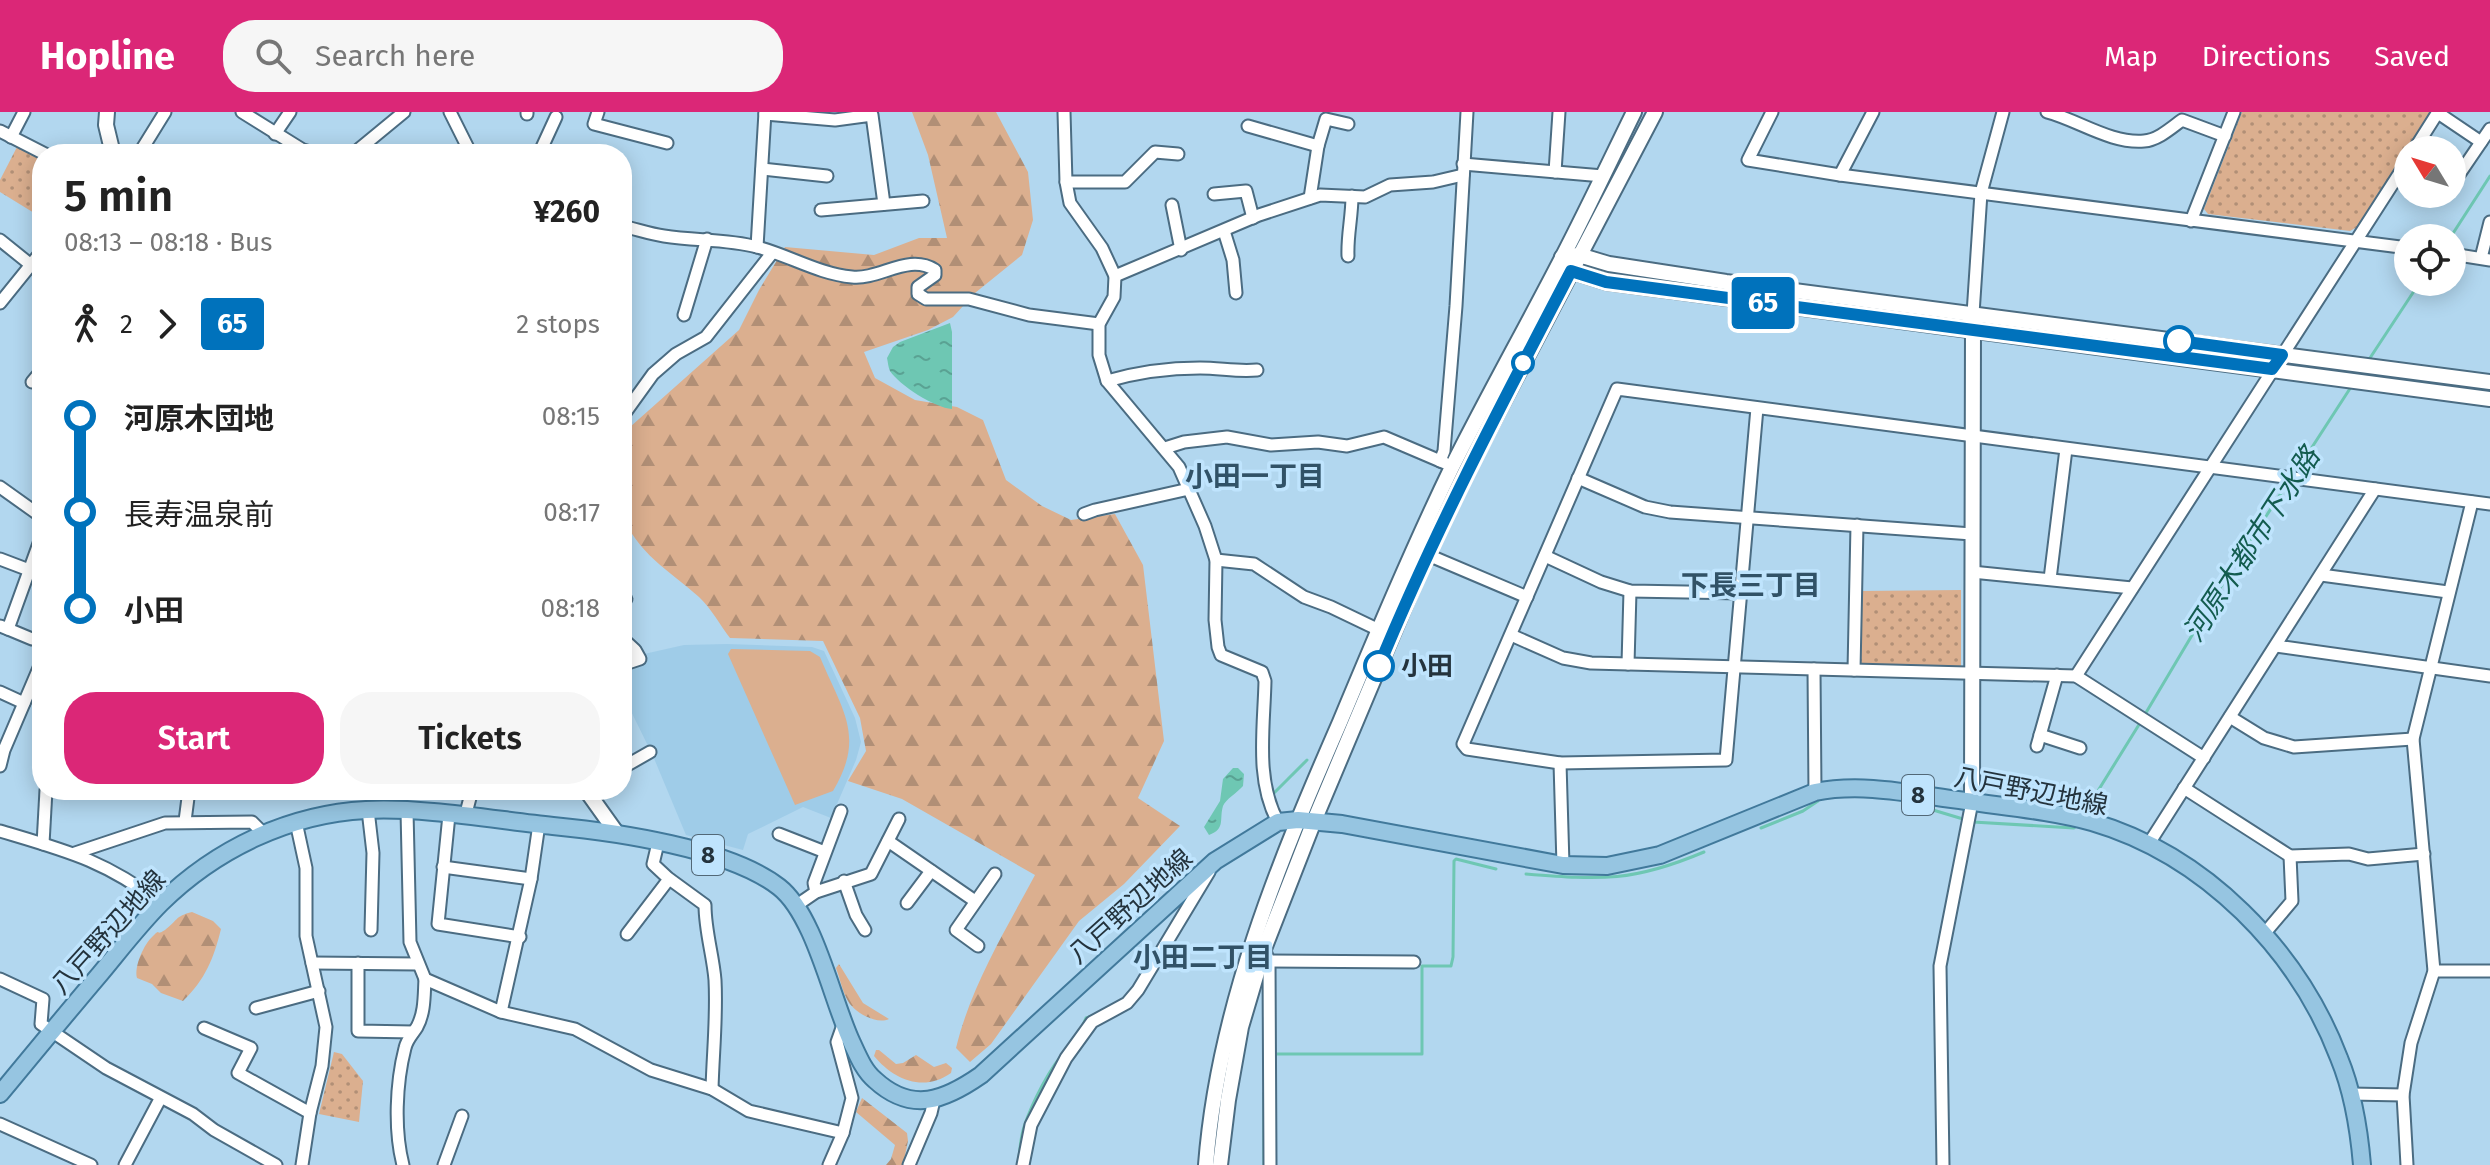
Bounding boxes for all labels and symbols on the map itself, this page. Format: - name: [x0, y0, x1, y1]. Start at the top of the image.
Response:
- north arrow: [2394, 136, 2466, 208]
- line badge: 65: [1727, 277, 1799, 329]
- unlabelled marker: [2164, 326, 2194, 356]
- unlabelled marker: [1512, 352, 1534, 374]
- water label: 河原木都市下水路: [2177, 440, 2327, 647]
- district label: 小田一丁目: [1185, 460, 1325, 493]
- district label: 下長三丁目: [1681, 569, 1821, 602]
- marker: 小田: [1364, 651, 1394, 681]
- place label: 小田: [1401, 651, 1453, 682]
- street label: 八戸野辺地線: [1951, 761, 2110, 822]
- road number: 8: [1902, 775, 1934, 815]
- road number: 8: [692, 835, 724, 875]
- street label: 八戸野辺地線: [1062, 843, 1199, 970]
- street label: 八戸野辺地線: [45, 864, 172, 1001]
- district label: 小田二丁目: [1133, 941, 1273, 974]

